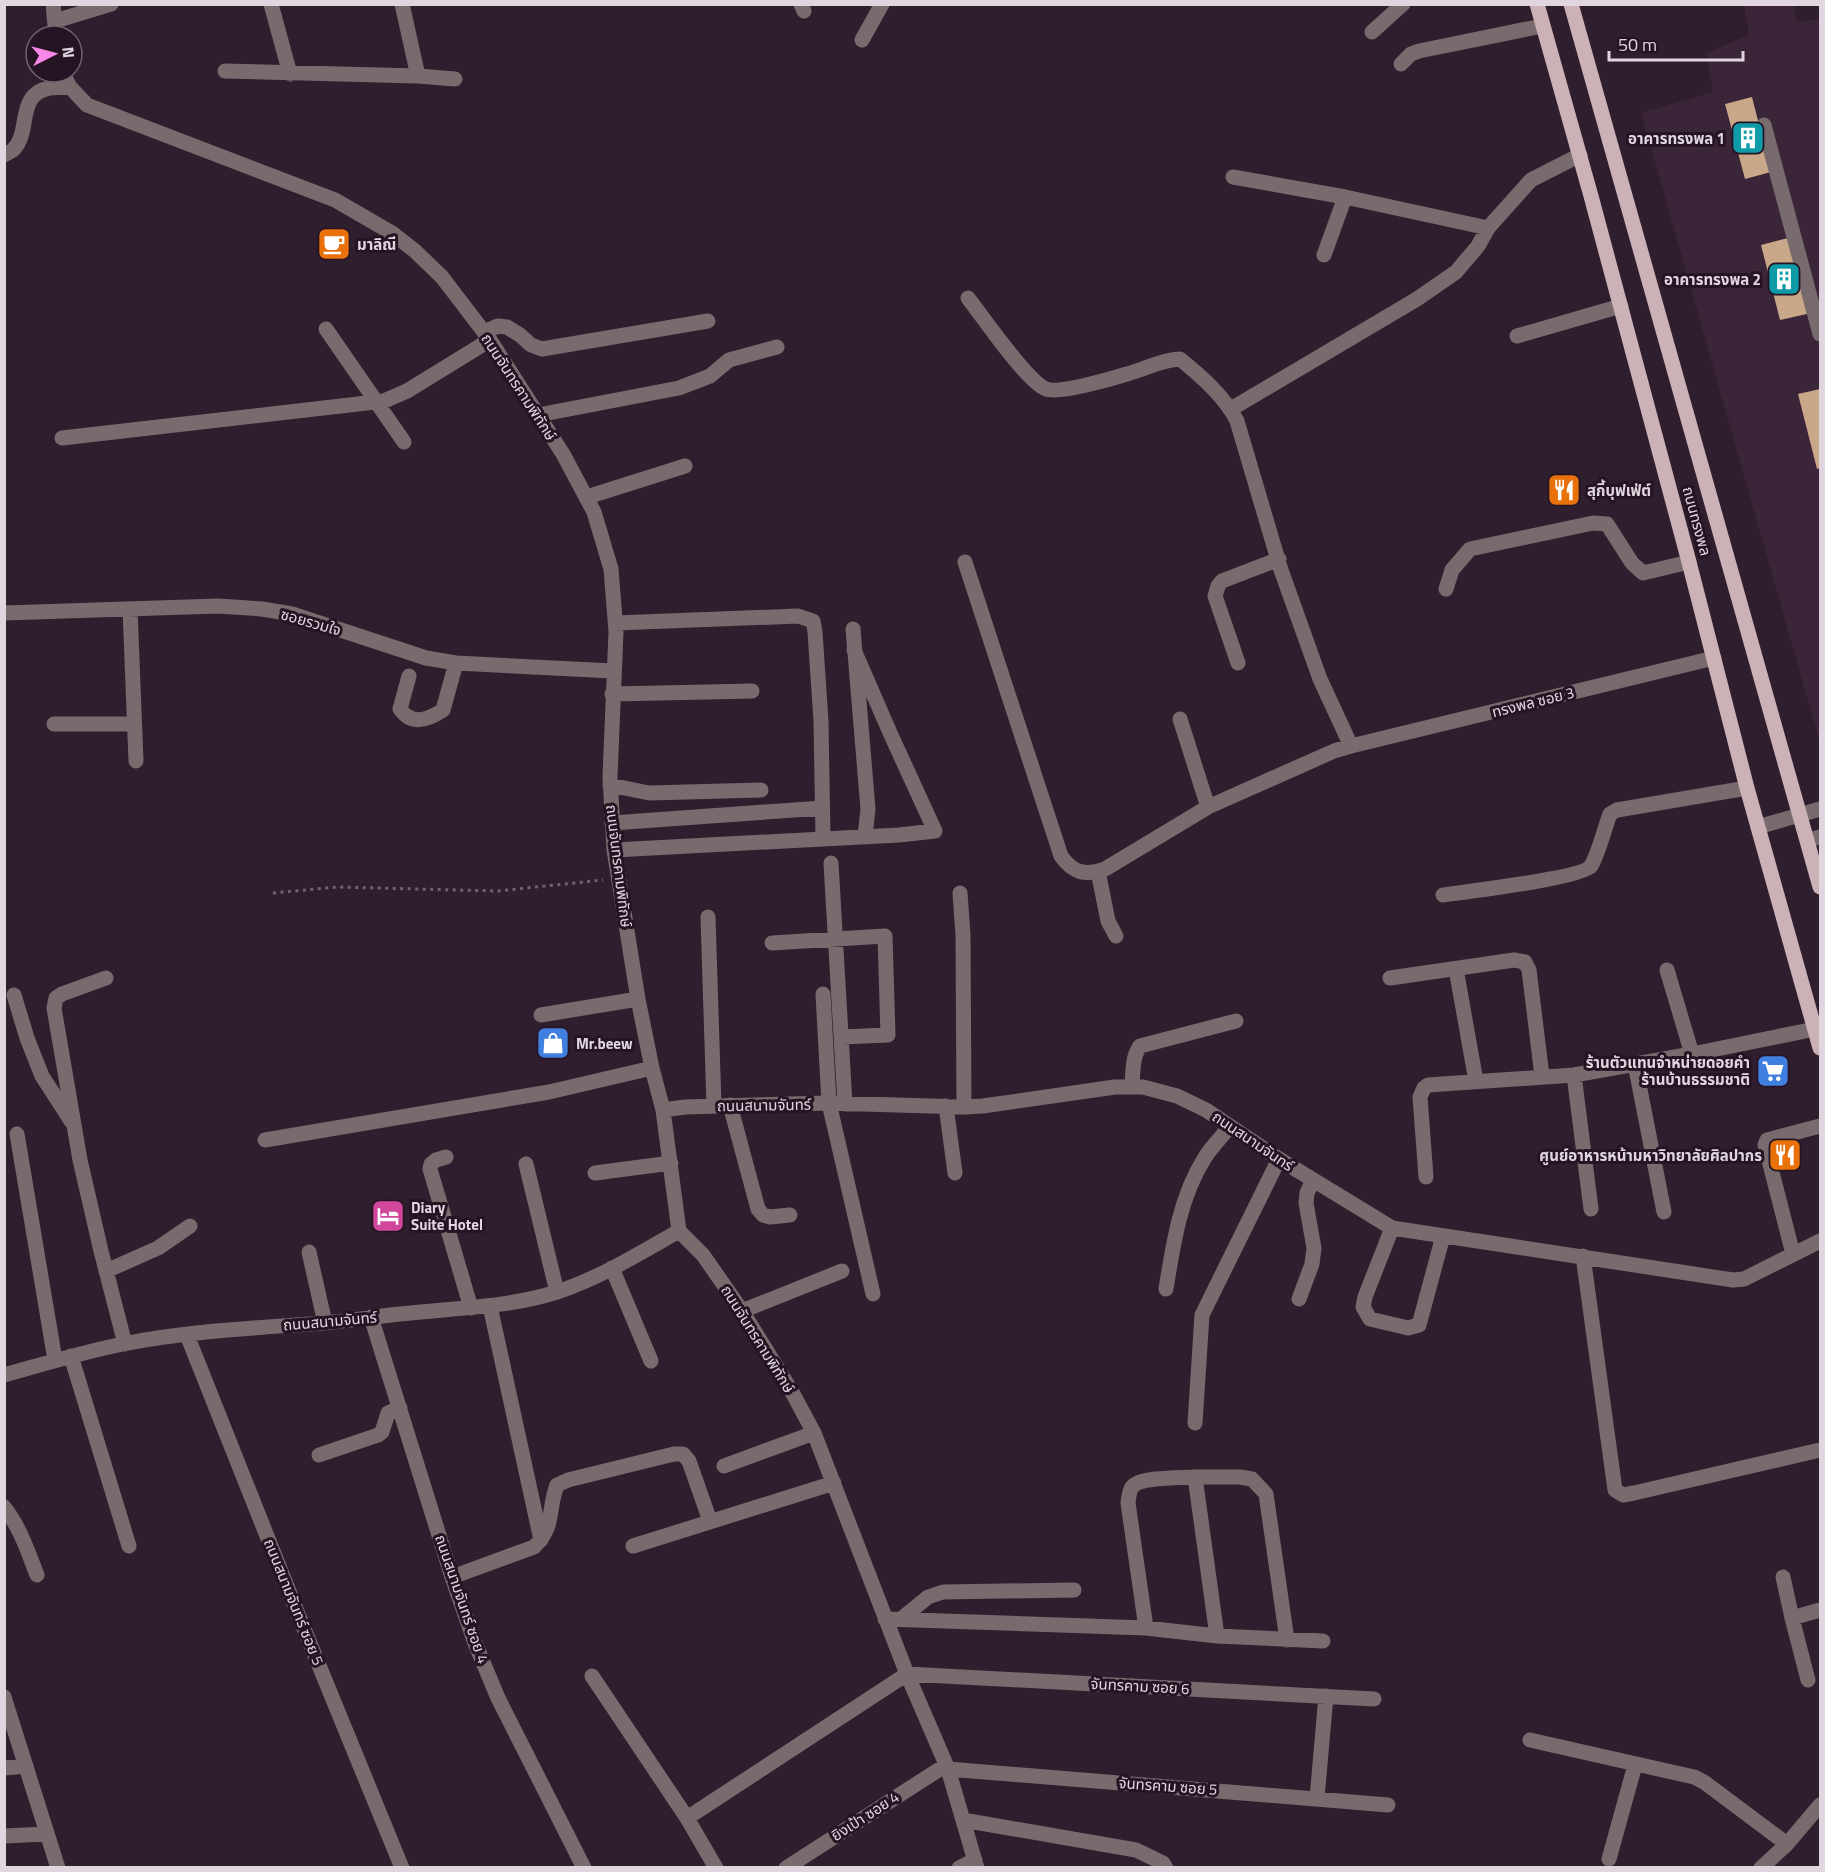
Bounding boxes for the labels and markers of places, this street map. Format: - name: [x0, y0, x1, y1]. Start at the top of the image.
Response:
- building icon: อาคารทรงพล 1: [1730, 120, 1766, 156]
- place label: อาคารทรงพล 1: [1628, 127, 1725, 150]
- cafe icon: มาลิณี: [316, 226, 352, 262]
- place label: มาลิณี: [357, 233, 396, 256]
- building icon: อาคารทรงพล 2: [1766, 261, 1802, 297]
- place label: อาคารทรงพล 2: [1664, 268, 1761, 291]
- restaurant icon: สุกี้บุฟเฟ่ต์: [1546, 472, 1582, 508]
- place label: สุกี้บุฟเฟ่ต์: [1587, 479, 1651, 502]
- shop icon: Mr.beew: [535, 1025, 571, 1061]
- place label: Mr.beew: [576, 1032, 633, 1055]
- place label: ร้านตัวแทนจำหน่ายดอยคำ ร้านบ้านธรรมชาติ: [1586, 1051, 1750, 1091]
- supermarket icon: ร้านตัวแทนจำหน่ายดอยคำ ร้านบ้านธรรมชาติ: [1755, 1053, 1791, 1089]
- restaurant icon: ศูนย์อาหารหน้ามหาวิทยาลัยศิลปากร: [1767, 1137, 1803, 1173]
- place label: ศูนย์อาหารหน้ามหาวิทยาลัยศิลปากร: [1539, 1144, 1762, 1167]
- place label: Diary Suite Hotel: [411, 1196, 483, 1236]
- hotel icon: Diary Suite Hotel: [370, 1198, 406, 1234]

